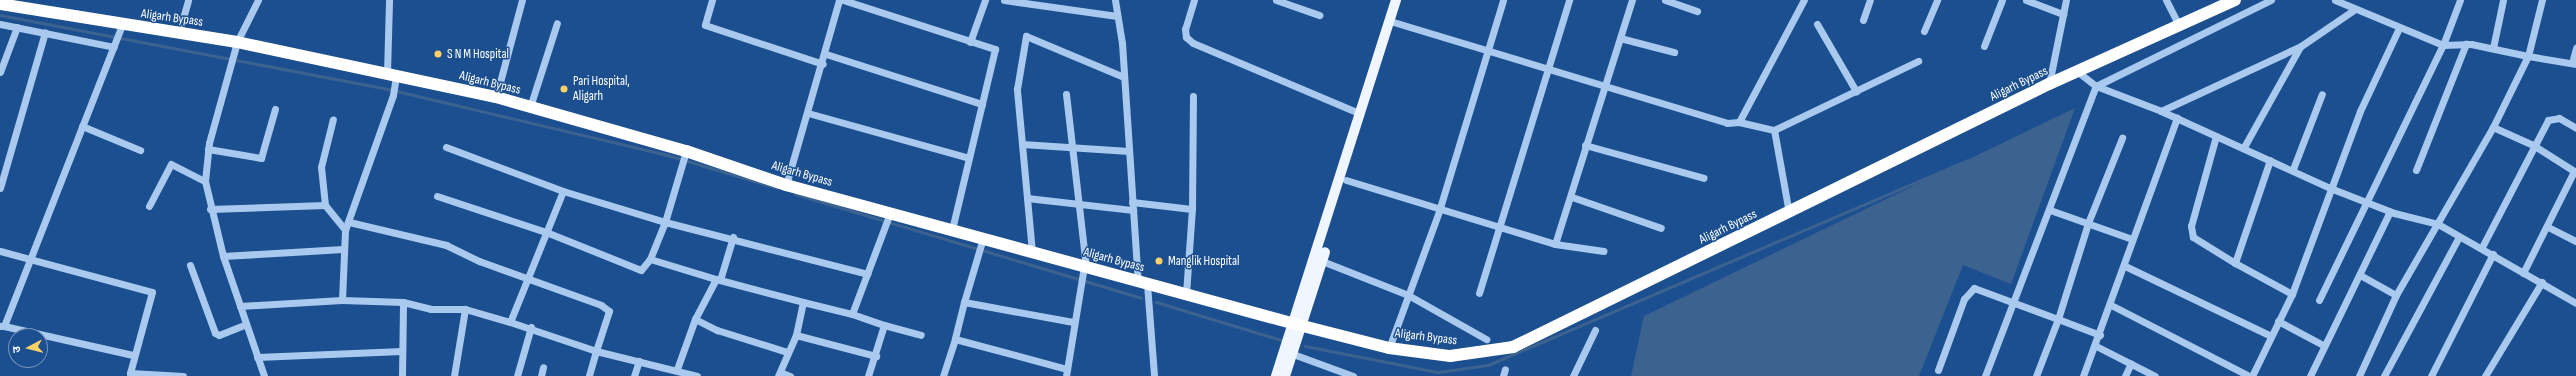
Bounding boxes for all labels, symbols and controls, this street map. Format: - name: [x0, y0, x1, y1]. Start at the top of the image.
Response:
- street label: Aligarh Bypass: [140, 6, 204, 30]
- place label: S N M Hospital: [447, 46, 509, 62]
- marker: S N M Hospital: [432, 48, 444, 60]
- street label: Aligarh Bypass: [1987, 63, 2051, 105]
- street label: Aligarh Bypass: [458, 68, 522, 98]
- place label: Pari Hospital, Aligarh: [573, 74, 630, 105]
- marker: Pari Hospital, Aligarh: [558, 83, 570, 95]
- street label: Aligarh Bypass: [770, 158, 834, 190]
- street label: Aligarh Bypass: [1696, 206, 1760, 248]
- street label: Aligarh Bypass: [1082, 244, 1146, 276]
- place label: Manglik Hospital: [1168, 253, 1239, 269]
- marker: Manglik Hospital: [1153, 255, 1165, 267]
- street label: Aligarh Bypass: [1394, 325, 1458, 349]
- north arrow: [8, 328, 48, 368]
- text: उ: [10, 345, 23, 353]

